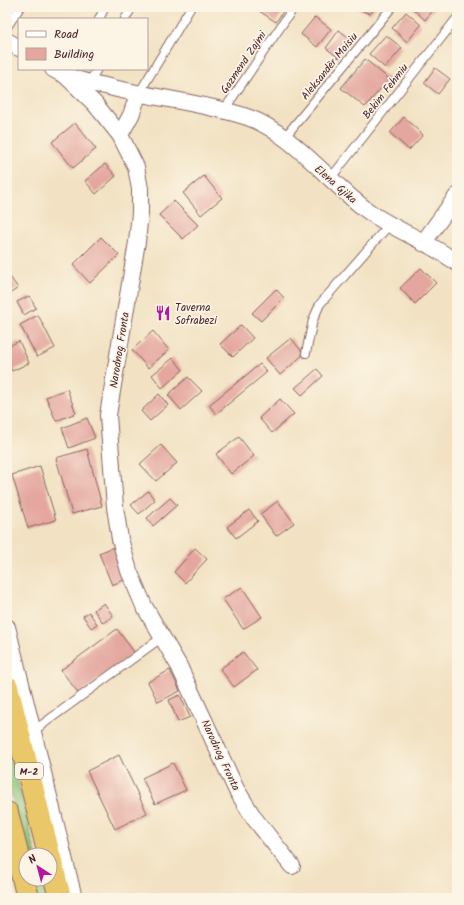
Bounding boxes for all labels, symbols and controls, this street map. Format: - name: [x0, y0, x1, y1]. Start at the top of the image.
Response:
- legend: [18, 18, 148, 70]
- text: Road: [54, 25, 79, 44]
- street label: Gazmend Zajmi: [216, 27, 272, 98]
- street label: Aleksandër Moisiu: [297, 28, 363, 104]
- text: Building: [54, 45, 94, 64]
- street label: Bekim Fehmiu: [358, 59, 414, 123]
- street label: Elena Gjika: [310, 161, 361, 209]
- place label: Taverna Sofrabezi: [175, 299, 217, 330]
- restaurant icon: Taverna Sofrabezi: [154, 304, 172, 322]
- street label: Narodnog Fronta: [105, 311, 135, 390]
- street label: Narodnog Fronta: [196, 717, 244, 794]
- road number: M-2: [15, 763, 43, 779]
- north arrow: [18, 847, 58, 887]
- text: N: [25, 850, 41, 869]

